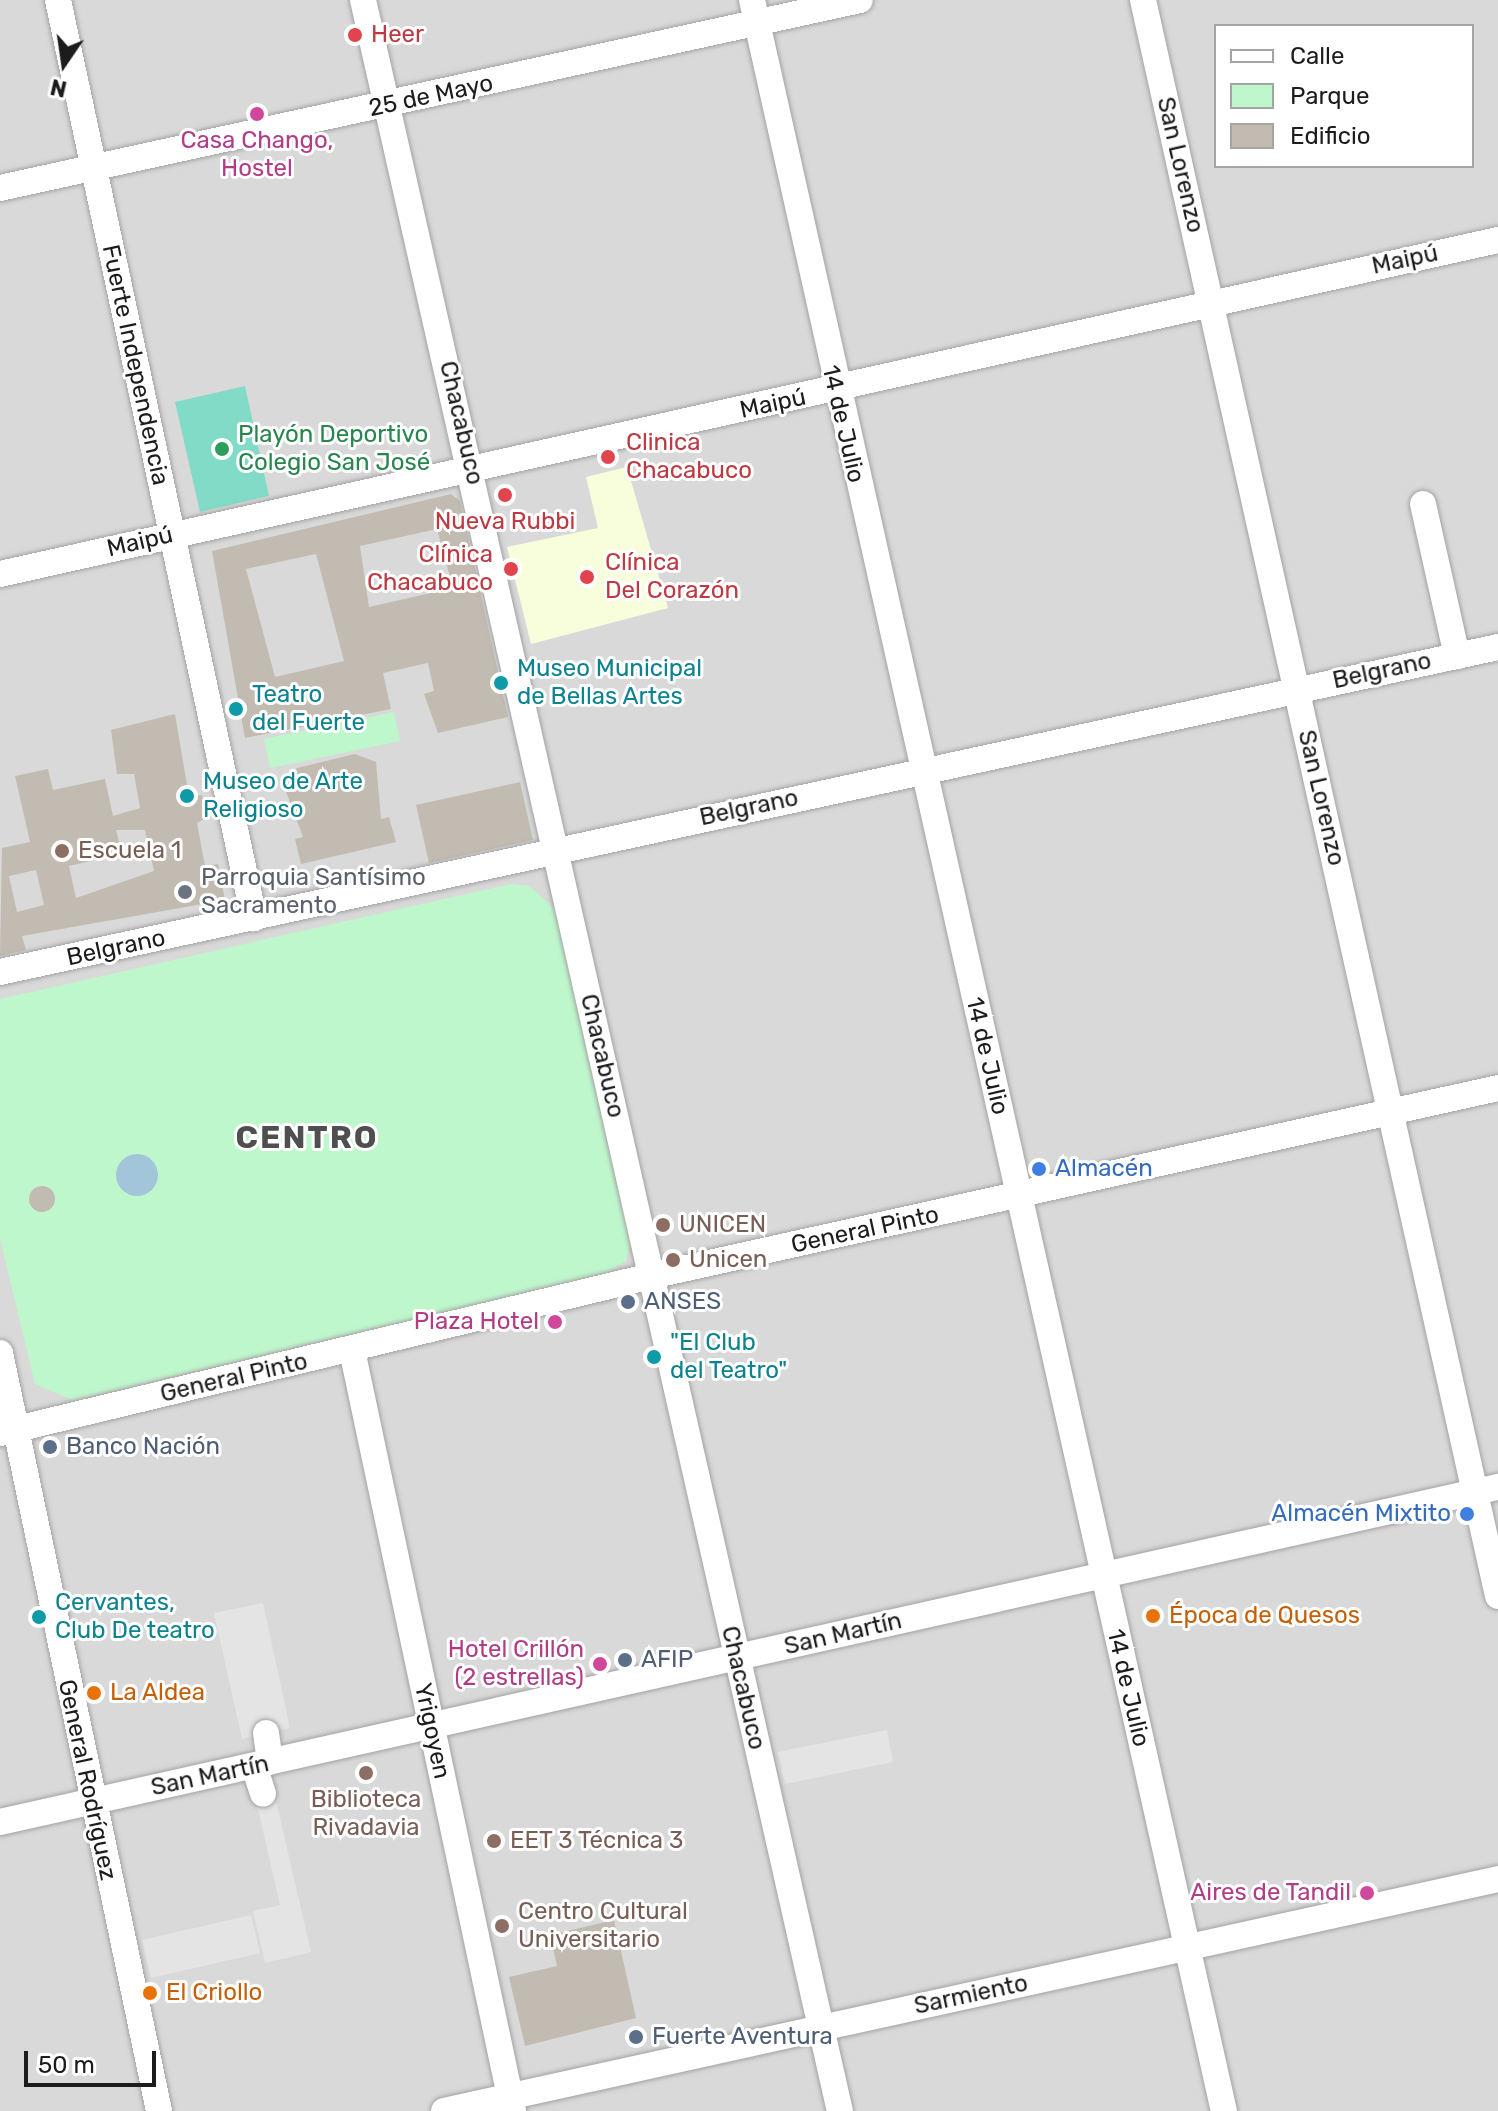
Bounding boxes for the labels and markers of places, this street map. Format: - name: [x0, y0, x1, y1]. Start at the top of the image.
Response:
- place label: Heer: [371, 21, 424, 49]
- marker: Heer: [346, 26, 364, 44]
- marker: Casa Chango, Hostel: [248, 105, 266, 123]
- place label: Casa Chango, Hostel: [181, 127, 333, 183]
- place label: Playón Deportivo Colegio San José: [238, 421, 430, 477]
- place label: Clinica Chacabuco: [626, 429, 752, 485]
- marker: Playón Deportivo Colegio San José: [213, 440, 231, 458]
- marker: Clinica Chacabuco: [597, 446, 619, 468]
- marker: Nueva Rubbi: [496, 486, 514, 504]
- place label: Nueva Rubbi: [435, 508, 575, 536]
- place label: Clínica Chacabuco: [367, 541, 493, 597]
- place label: Clínica Del Corazón: [605, 549, 739, 605]
- marker: Clínica Chacabuco: [500, 558, 522, 580]
- marker: Clínica Del Corazón: [576, 566, 598, 588]
- place label: Museo Municipal de Bellas Artes: [517, 655, 702, 711]
- marker: Museo Municipal de Bellas Artes: [492, 674, 510, 692]
- place label: Teatro del Fuerte: [252, 681, 365, 737]
- marker: Teatro del Fuerte: [227, 700, 245, 718]
- place label: Museo de Arte Religioso: [203, 768, 363, 824]
- marker: Museo de Arte Religioso: [178, 787, 196, 805]
- place label: Escuela 1: [78, 837, 181, 865]
- marker: Escuela 1: [53, 842, 71, 860]
- place label: Parroquia Santísimo Sacramento: [201, 864, 426, 920]
- marker: Parroquia Santísimo Sacramento: [176, 883, 194, 901]
- place label: Almacén: [1055, 1155, 1153, 1183]
- marker: Almacén: [1030, 1160, 1048, 1178]
- place label: UNICEN: [679, 1211, 766, 1239]
- marker: UNICEN: [654, 1216, 672, 1234]
- place label: Unicen: [689, 1246, 767, 1274]
- marker: Unicen: [664, 1251, 682, 1269]
- place label: ANSES: [644, 1288, 721, 1316]
- marker: ANSES: [619, 1293, 637, 1311]
- place label: Plaza Hotel: [414, 1308, 539, 1336]
- marker: Plaza Hotel: [546, 1313, 564, 1331]
- place label: "El Club del Teatro": [670, 1329, 788, 1385]
- marker: "El Club del Teatro": [645, 1348, 663, 1366]
- place label: Banco Nación: [66, 1433, 220, 1461]
- marker: Banco Nación: [41, 1438, 59, 1456]
- place label: Almacén Mixtito: [1271, 1500, 1451, 1528]
- marker: Almacén Mixtito: [1458, 1505, 1476, 1523]
- place label: Cervantes, Club De teatro: [55, 1589, 215, 1645]
- place label: Época de Quesos: [1169, 1602, 1360, 1630]
- marker: Época de Quesos: [1144, 1607, 1162, 1625]
- marker: Cervantes, Club De teatro: [30, 1608, 48, 1626]
- place label: Hotel Crillón (2 estrellas): [448, 1636, 584, 1692]
- place label: AFIP: [641, 1646, 693, 1674]
- marker: AFIP: [616, 1651, 634, 1669]
- marker: Hotel Crillón (2 estrellas): [591, 1655, 609, 1673]
- place label: La Aldea: [110, 1679, 206, 1707]
- marker: La Aldea: [85, 1684, 103, 1702]
- marker: Biblioteca Rivadavia: [357, 1764, 375, 1782]
- place label: Biblioteca Rivadavia: [311, 1786, 421, 1842]
- place label: EET 3 Técnica 3: [510, 1827, 685, 1855]
- marker: EET 3 Técnica 3: [485, 1832, 503, 1850]
- place label: Aires de Tandil: [1190, 1879, 1351, 1907]
- marker: Aires de Tandil: [1358, 1884, 1376, 1902]
- place label: Centro Cultural Universitario: [518, 1898, 688, 1954]
- marker: Centro Cultural Universitario: [493, 1917, 511, 1935]
- place label: El Criollo: [166, 1979, 262, 2007]
- marker: El Criollo: [141, 1984, 159, 2002]
- place label: Fuerte Aventura: [652, 2023, 833, 2051]
- marker: Fuerte Aventura: [627, 2028, 645, 2046]

